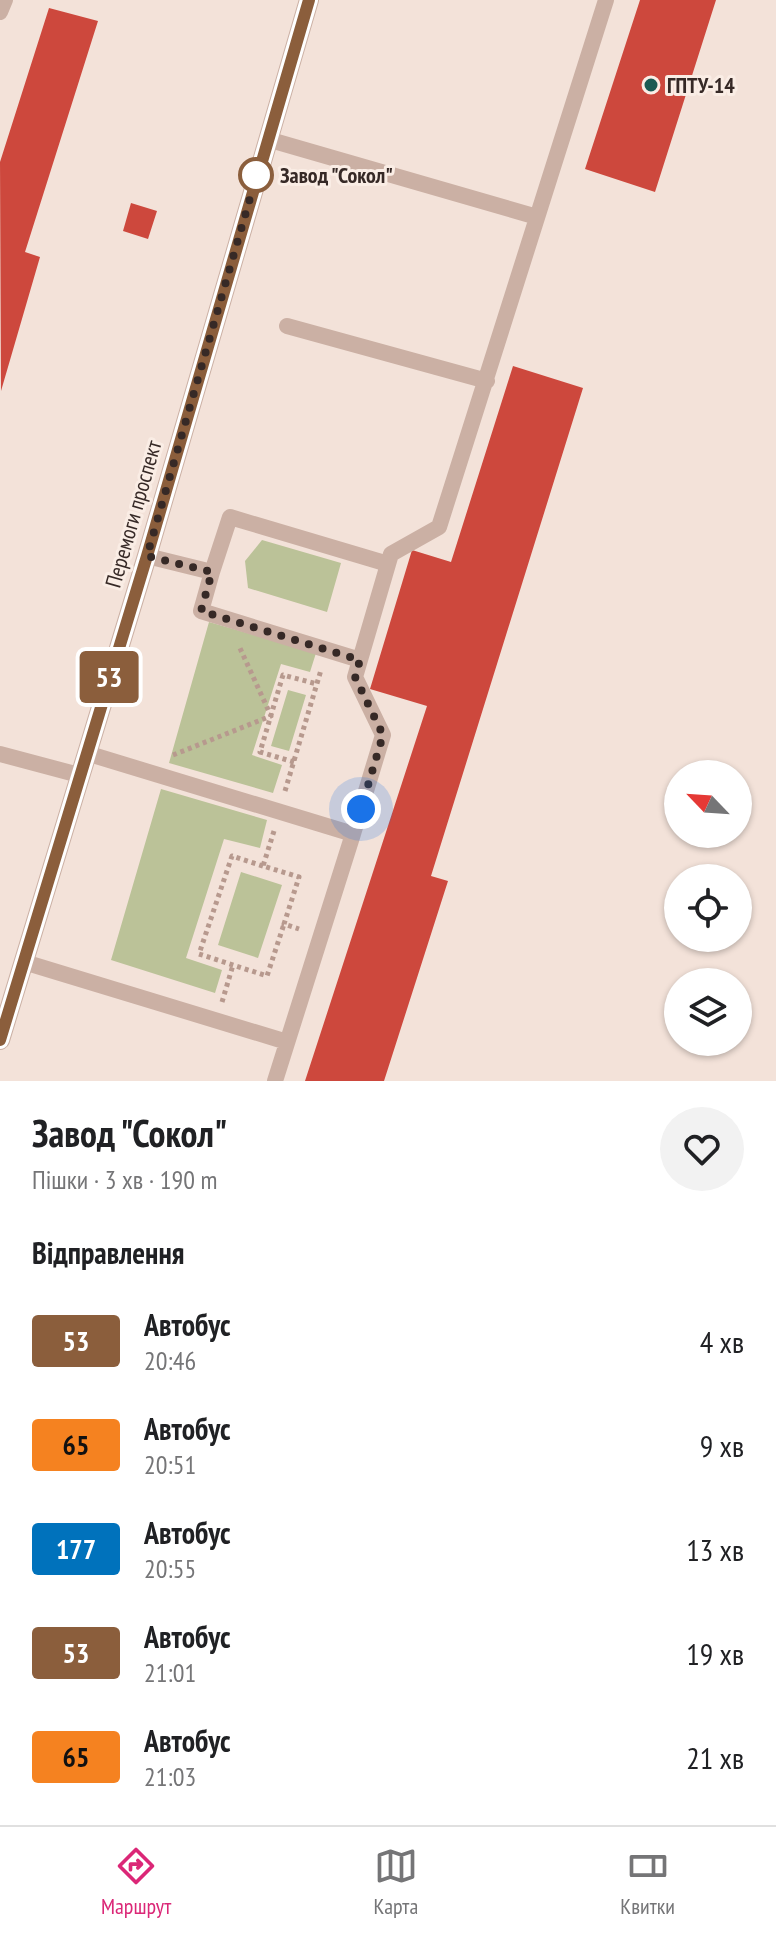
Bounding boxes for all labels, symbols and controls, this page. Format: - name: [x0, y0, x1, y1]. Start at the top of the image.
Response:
- place label: ГПТУ-14: [667, 71, 735, 99]
- marker: ГПТУ-14: [642, 76, 660, 94]
- marker: Завод "Сокол": [239, 158, 273, 192]
- place label: Завод "Сокол": [280, 161, 393, 189]
- street label: Перемоги проспект: [99, 436, 168, 591]
- line badge: 53: [73, 651, 145, 703]
- text: 53: [96, 658, 122, 695]
- north arrow: [664, 760, 752, 848]
- map controls: [664, 760, 752, 1056]
- your location: [341, 789, 381, 829]
- button: locate: [664, 864, 752, 952]
- button: layers: [664, 968, 752, 1056]
- button: heart: [660, 1107, 744, 1191]
- text: Завод "Сокол": [32, 1108, 227, 1157]
- text: Пішки · 3 хв · 190 m: [32, 1163, 217, 1196]
- text: Відправлення: [32, 1233, 184, 1272]
- text: Автобус: [144, 1305, 231, 1344]
- text: 53: [63, 1322, 89, 1359]
- text: 4 хв: [700, 1322, 744, 1361]
- text: 20:46: [144, 1344, 196, 1377]
- text: Автобус: [144, 1409, 231, 1448]
- text: 65: [63, 1426, 89, 1463]
- text: 9 хв: [700, 1426, 744, 1465]
- text: 20:51: [144, 1448, 196, 1481]
- text: Автобус: [144, 1513, 231, 1552]
- text: 177: [56, 1530, 96, 1567]
- text: 13 хв: [686, 1530, 744, 1569]
- text: 20:55: [144, 1552, 196, 1585]
- text: Автобус: [144, 1617, 231, 1656]
- text: 53: [63, 1634, 89, 1671]
- text: 19 хв: [686, 1634, 744, 1673]
- text: 21:01: [144, 1656, 196, 1689]
- text: Автобус: [144, 1721, 231, 1760]
- text: 65: [63, 1738, 89, 1775]
- text: 21 хв: [686, 1738, 744, 1777]
- text: 21:03: [144, 1760, 196, 1793]
- tab: Маршрут: [101, 1844, 171, 1920]
- tab: Карта: [373, 1844, 418, 1920]
- tab: Квитки: [620, 1844, 675, 1920]

